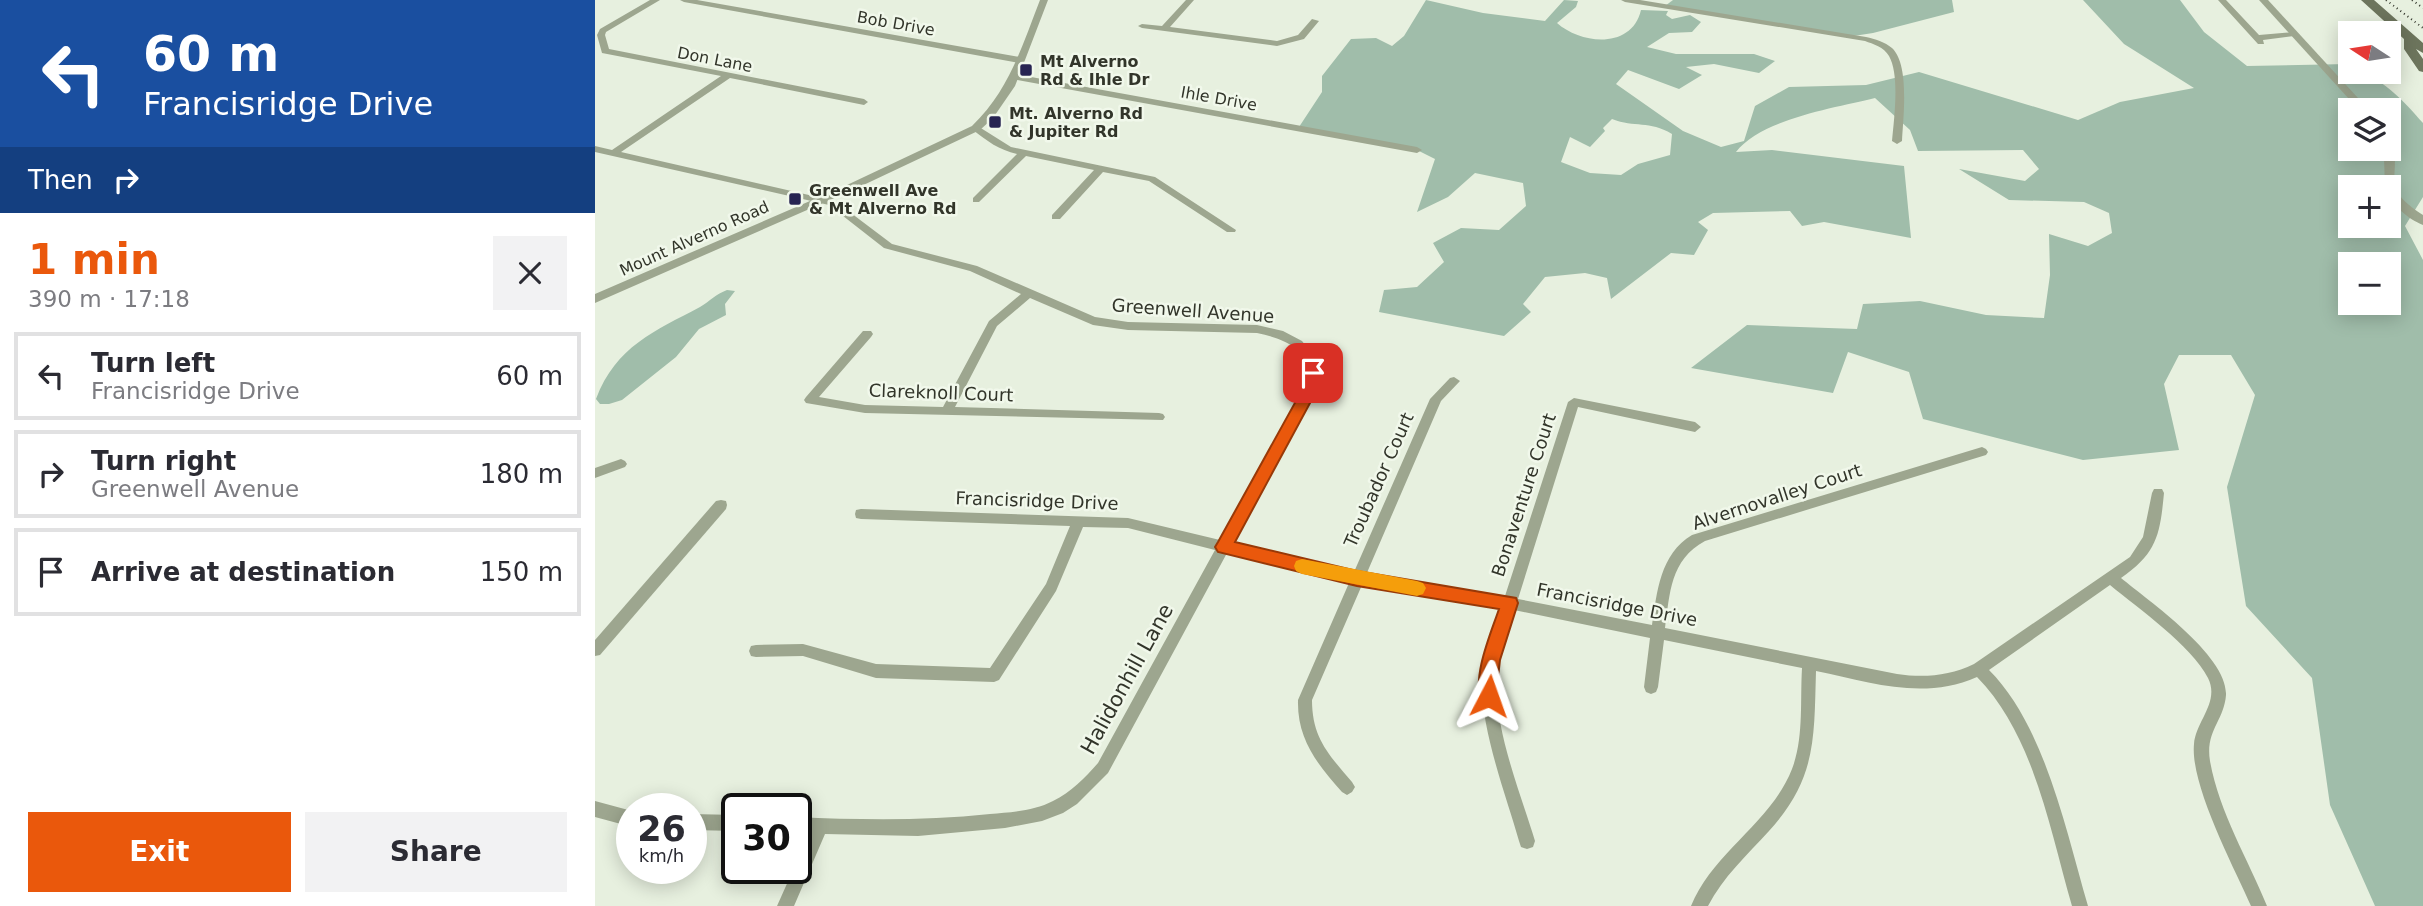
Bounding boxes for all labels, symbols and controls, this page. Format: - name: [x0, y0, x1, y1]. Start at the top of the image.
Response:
- street label: Bob Drive: [856, 7, 936, 40]
- north arrow: [2338, 21, 2401, 84]
- map controls: [2338, 21, 2401, 315]
- text: 60 m: [143, 26, 279, 83]
- icon: left: [28, 28, 119, 119]
- street label: Don Lane: [676, 43, 754, 76]
- place label: Mt Alverno Rd & Ihle Dr: [1040, 52, 1149, 89]
- marker: Mt Alverno Rd & Ihle Dr: [1018, 62, 1034, 78]
- street label: Ihle Drive: [1179, 82, 1258, 115]
- text: Francisridge Drive: [143, 85, 433, 123]
- button: layers: [2338, 98, 2401, 161]
- place label: Mt. Alverno Rd & Jupiter Rd: [1009, 104, 1143, 141]
- marker: Mt. Alverno Rd & Jupiter Rd: [987, 114, 1003, 130]
- icon: right: [107, 161, 145, 199]
- text: Then: [28, 165, 93, 195]
- button: +: [2338, 175, 2401, 238]
- place label: Greenwell Ave & Mt Alverno Rd: [809, 181, 956, 218]
- marker: Greenwell Ave & Mt Alverno Rd: [787, 191, 803, 207]
- street label: Mount Alverno Road: [617, 197, 772, 280]
- text: 1 min: [28, 235, 160, 284]
- button: close: [493, 236, 567, 310]
- button: −: [2338, 252, 2401, 315]
- text: 390 m · 17:18: [28, 286, 190, 312]
- street label: Greenwell Avenue: [1111, 294, 1275, 327]
- pin: [1283, 343, 1343, 403]
- text: Turn left: [91, 348, 215, 378]
- icon: arrive: [1294, 354, 1332, 392]
- icon: left: [32, 357, 70, 395]
- text: 60 m: [496, 361, 563, 391]
- text: Francisridge Drive: [91, 378, 300, 404]
- street label: Clareknoll Court: [868, 379, 1014, 406]
- street label: Troubador Court: [1339, 409, 1418, 551]
- street label: Bonaventure Court: [1487, 410, 1560, 579]
- text: Turn right: [91, 446, 236, 476]
- icon: right: [32, 455, 70, 493]
- text: 180 m: [480, 459, 563, 489]
- street label: Alvernovalley Court: [1689, 459, 1864, 534]
- text: Greenwell Avenue: [91, 476, 299, 502]
- street label: Francisridge Drive: [955, 487, 1119, 514]
- icon: arrive: [32, 553, 70, 591]
- text: Arrive at destination: [91, 557, 395, 587]
- text: 150 m: [480, 557, 563, 587]
- street label: Francisridge Drive: [1535, 579, 1699, 630]
- street label: Halidonhill Lane: [1076, 600, 1178, 758]
- position arrow: [1452, 659, 1526, 733]
- speed limit sign: 30: [721, 793, 812, 884]
- text: 26: [637, 809, 686, 849]
- button: Exit: [28, 812, 291, 892]
- button: Share: [305, 812, 567, 892]
- text: km/h: [639, 845, 684, 866]

